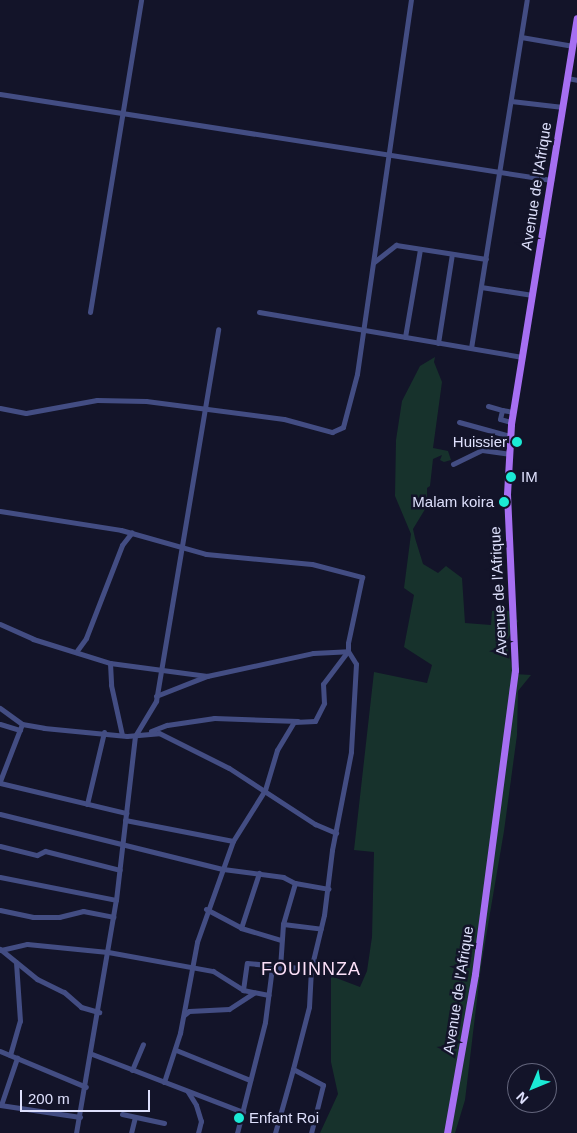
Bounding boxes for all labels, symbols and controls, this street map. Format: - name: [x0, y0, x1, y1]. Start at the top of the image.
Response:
- street label: Avenue de l'Afrique: [517, 121, 555, 251]
- place label: Huissier: [453, 433, 507, 451]
- marker: Huissier: [511, 436, 523, 448]
- place label: IM: [521, 468, 538, 486]
- marker: IM: [505, 471, 517, 483]
- place label: Malam koira: [412, 493, 494, 511]
- marker: Malam koira: [498, 496, 510, 508]
- street label: Avenue de l'Afrique: [486, 526, 510, 656]
- street label: Avenue de l'Afrique: [439, 925, 477, 1055]
- district label: FOUINNZA: [260, 958, 362, 980]
- north arrow: [507, 1063, 557, 1113]
- scale bar: [22, 1080, 152, 1112]
- text: N: [513, 1089, 531, 1107]
- text: 200 m: [28, 1090, 70, 1107]
- place label: Enfant Roi: [249, 1109, 319, 1127]
- marker: Enfant Roi: [233, 1112, 245, 1124]

